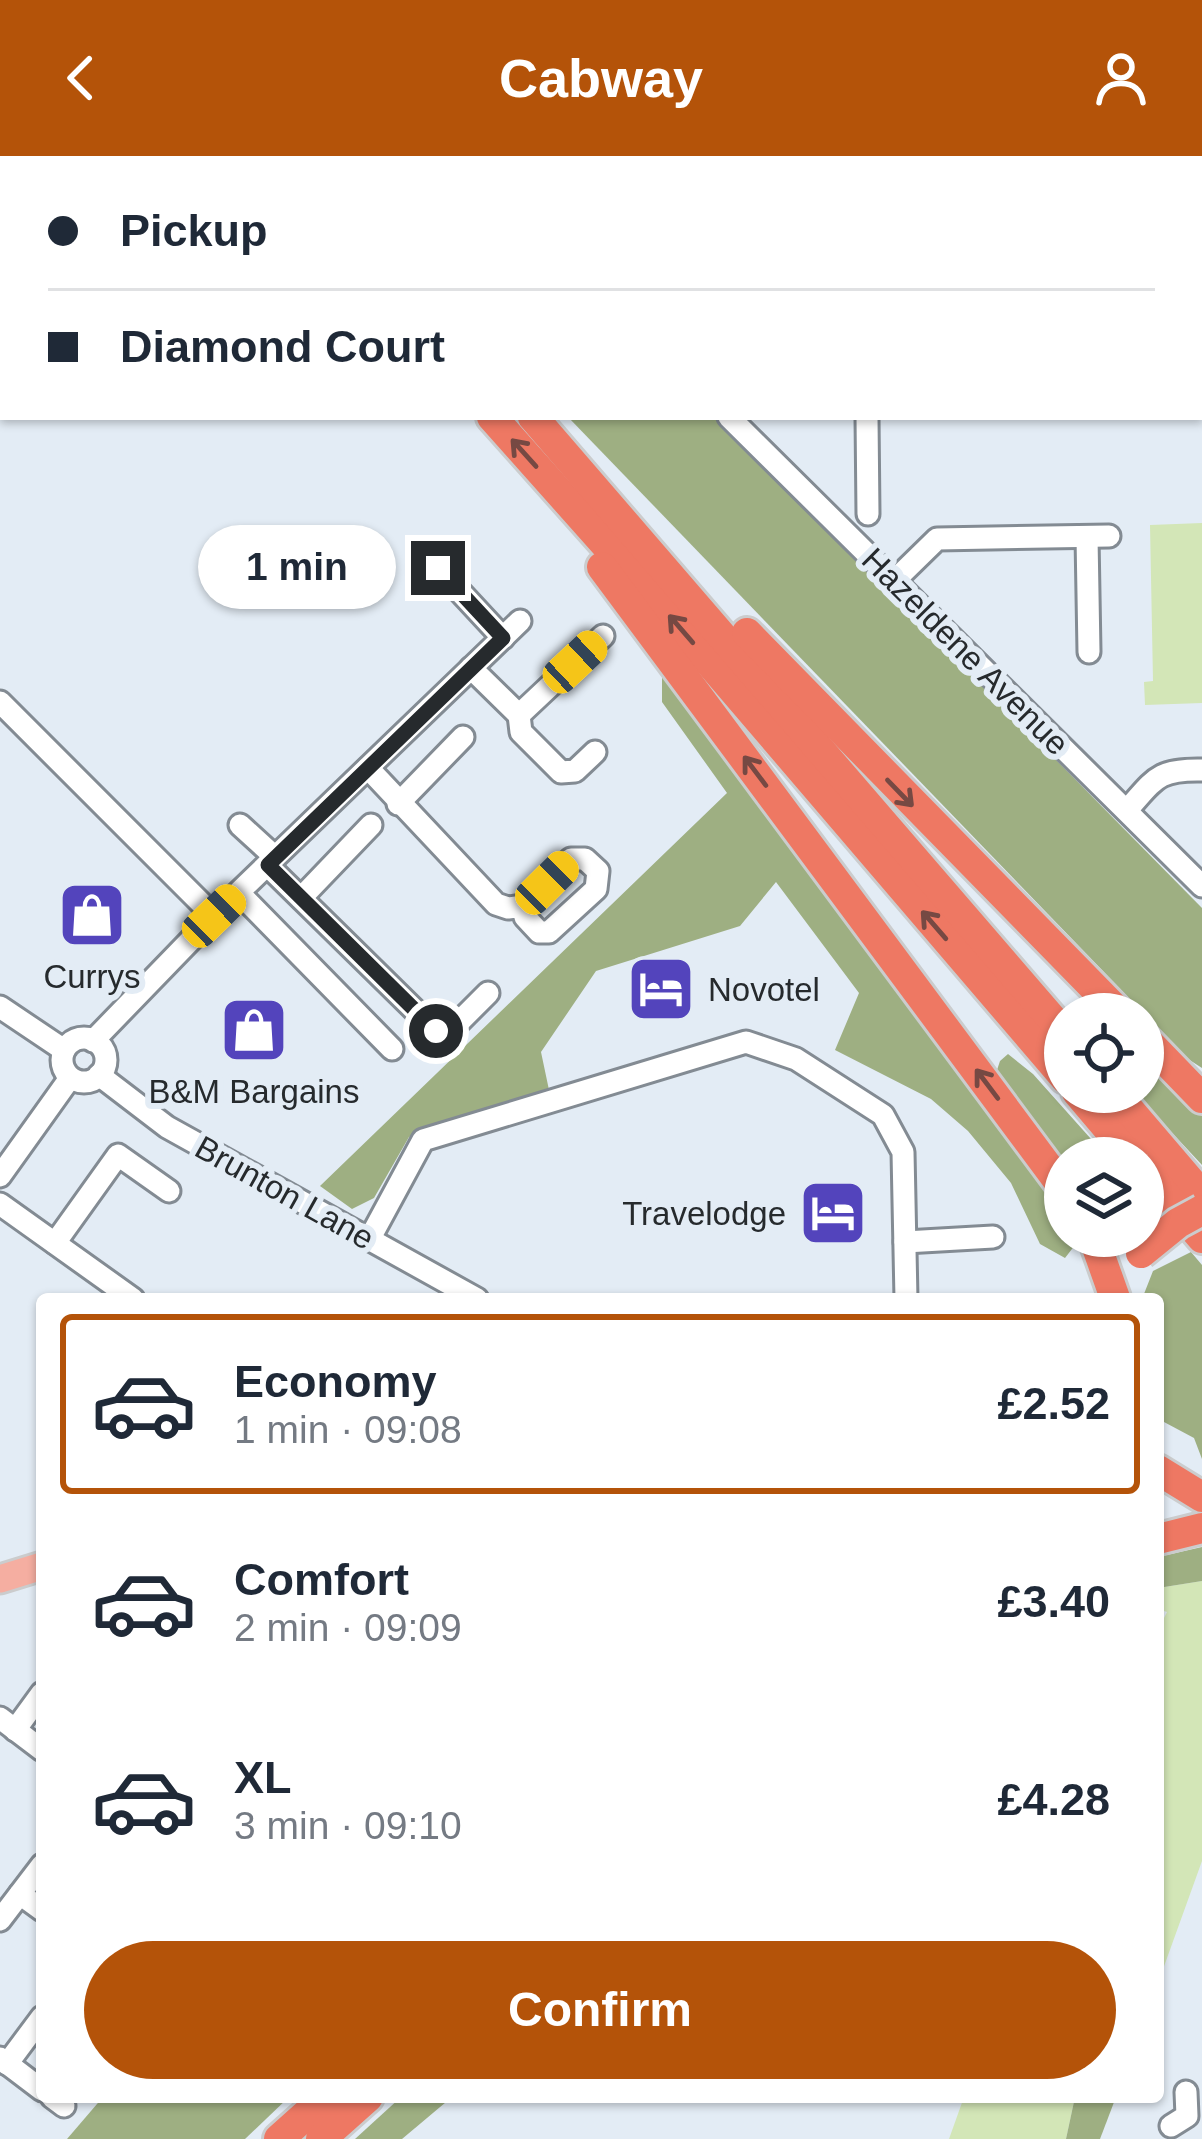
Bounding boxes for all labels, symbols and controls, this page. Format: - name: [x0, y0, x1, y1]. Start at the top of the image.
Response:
- icon: back: [48, 45, 114, 111]
- icon: person: [1088, 45, 1154, 111]
- text: Cabway: [499, 48, 703, 108]
- text: Pickup: [120, 205, 268, 256]
- text: Diamond Court: [120, 321, 445, 372]
- one-way arrow: [511, 439, 539, 469]
- callout: 1 min: [198, 526, 396, 610]
- route end: [411, 541, 465, 595]
- street label: Hazeldene Avenue: [855, 541, 1076, 762]
- text: 1 min: [246, 545, 348, 588]
- one-way arrow: [668, 614, 695, 645]
- car: [536, 624, 614, 700]
- one-way arrow: [742, 755, 768, 788]
- one-way arrow: [886, 778, 914, 807]
- car: [509, 845, 585, 921]
- car: [176, 878, 252, 954]
- shop icon: Currys: [57, 880, 127, 950]
- one-way arrow: [921, 910, 949, 941]
- hotel icon: Novotel: [626, 954, 696, 1024]
- place label: Currys: [43, 958, 141, 995]
- place label: Novotel: [708, 971, 820, 1008]
- map controls: [1044, 993, 1164, 1257]
- button: locate: [1044, 993, 1164, 1113]
- shop icon: B&M Bargains: [219, 995, 289, 1065]
- route start: [409, 1004, 463, 1058]
- one-way arrow: [975, 1068, 1001, 1101]
- place label: B&M Bargains: [149, 1073, 359, 1110]
- street label: Brunton Lane: [189, 1128, 380, 1257]
- button: layers: [1044, 1137, 1164, 1257]
- hotel icon: Travelodge: [798, 1178, 868, 1248]
- place label: Travelodge: [622, 1195, 786, 1232]
- icon: car: [90, 1350, 198, 1458]
- text: Economy: [234, 1356, 437, 1407]
- text: £2.52: [997, 1378, 1110, 1429]
- text: 1 min · 09:08: [234, 1408, 462, 1451]
- icon: car: [90, 1548, 198, 1656]
- text: Comfort: [234, 1554, 409, 1605]
- text: £3.40: [997, 1576, 1110, 1627]
- text: 2 min · 09:09: [234, 1606, 462, 1649]
- icon: car: [90, 1746, 198, 1854]
- text: XL: [234, 1752, 292, 1803]
- text: £4.28: [997, 1774, 1110, 1825]
- text: 3 min · 09:10: [234, 1804, 462, 1847]
- button: Confirm: [84, 1941, 1116, 2079]

